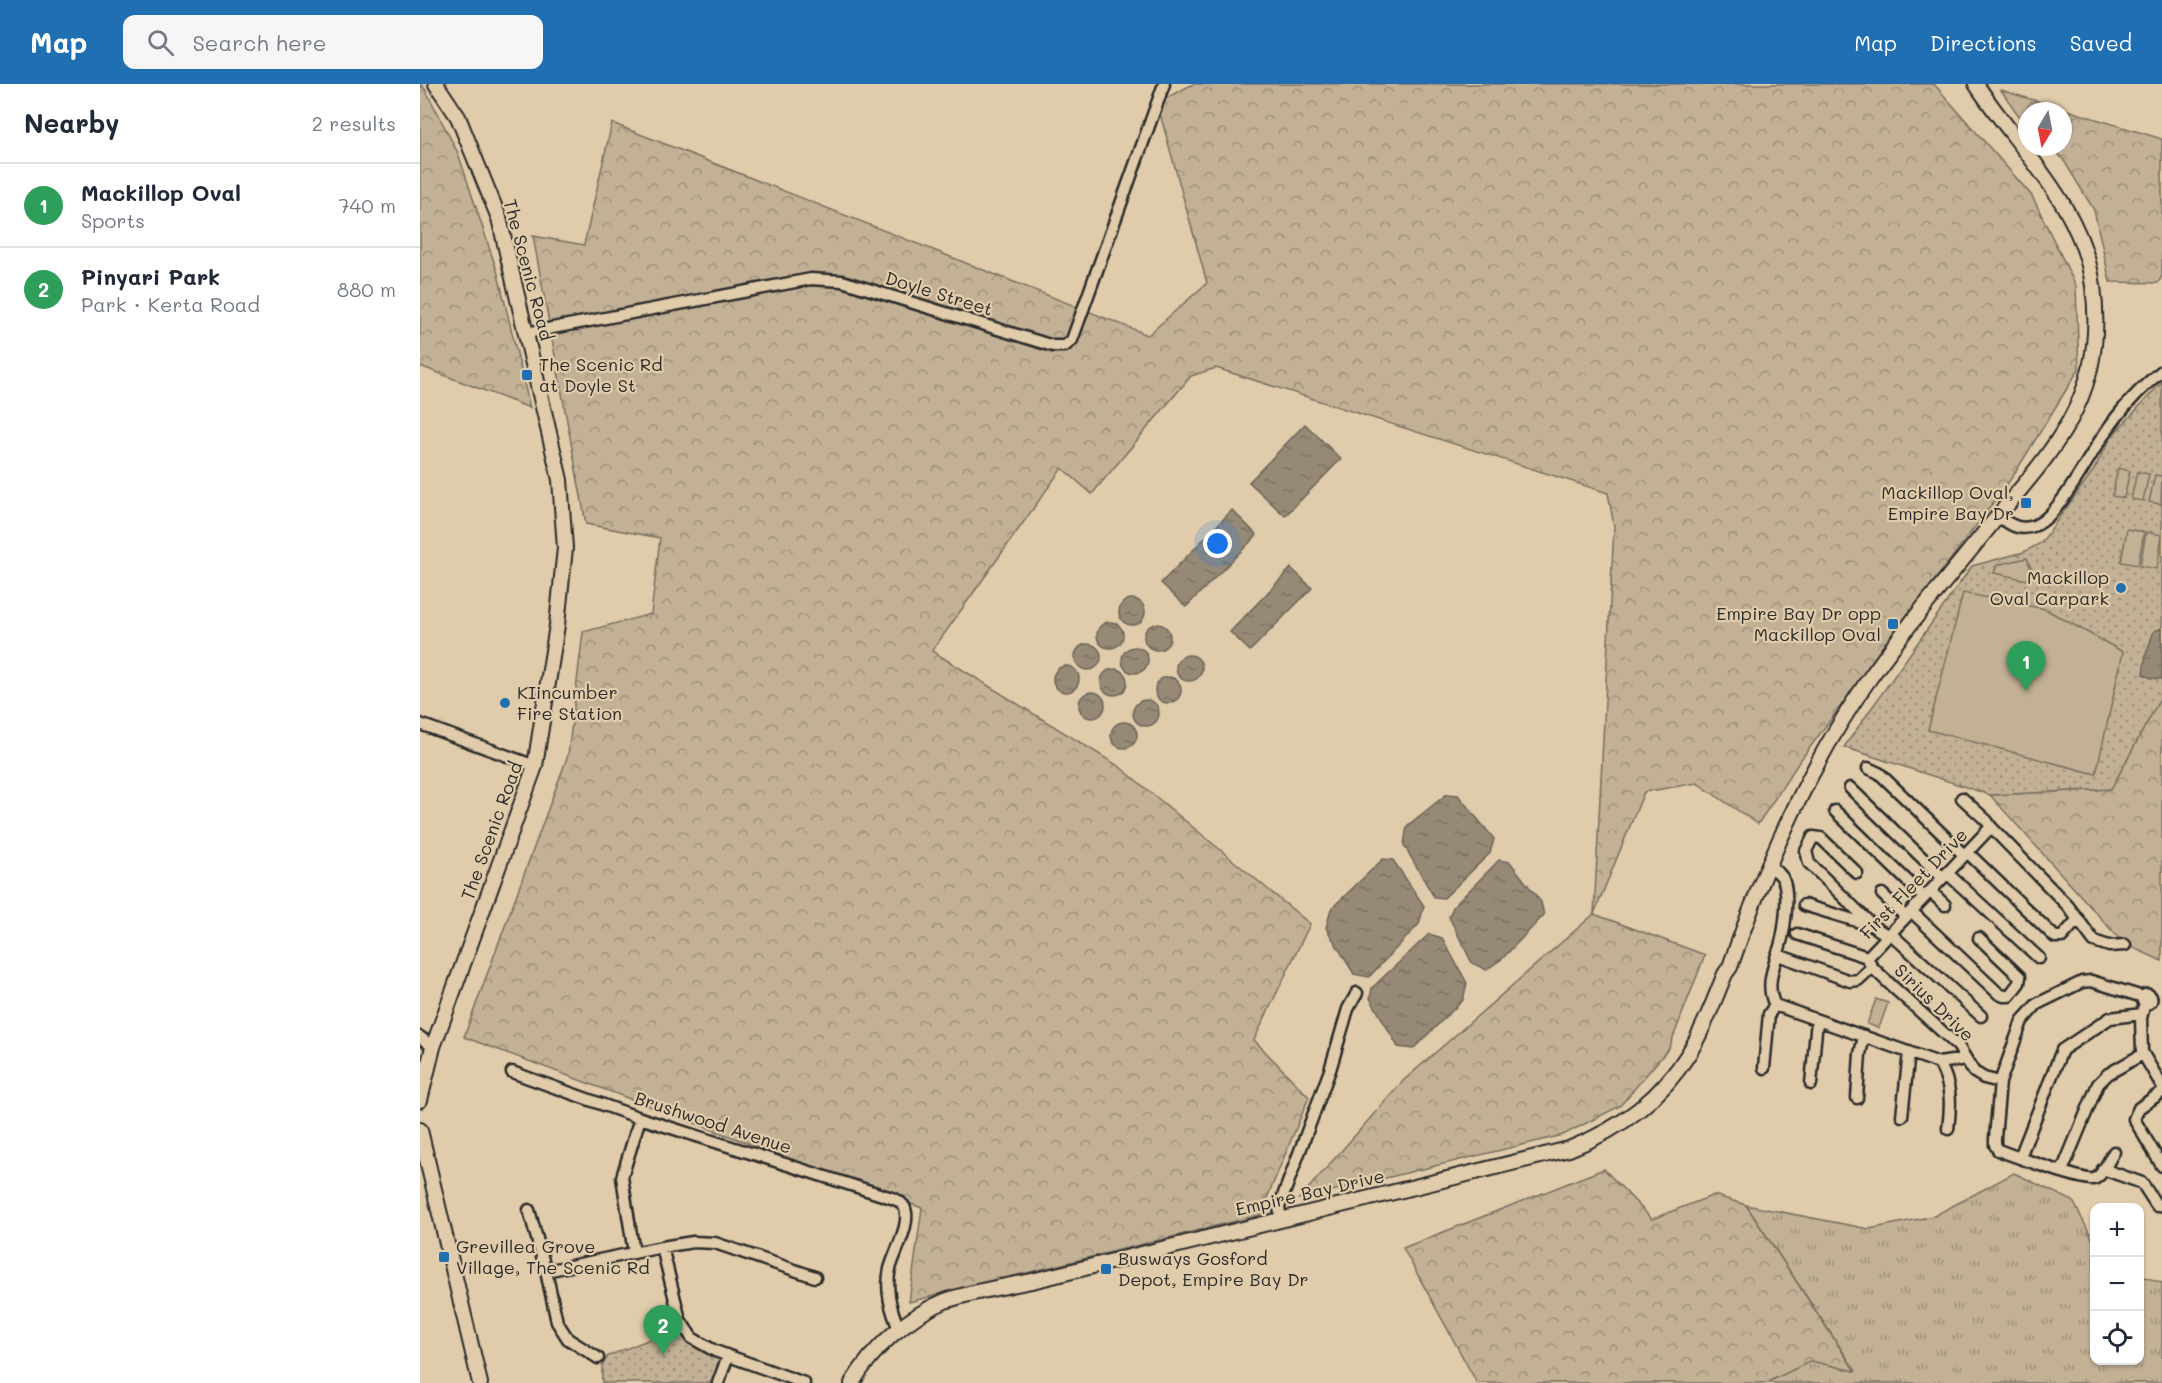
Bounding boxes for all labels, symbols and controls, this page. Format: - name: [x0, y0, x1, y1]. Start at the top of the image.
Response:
- search box: [123, 15, 543, 69]
- text: Map: [30, 24, 87, 60]
- icon: search: [144, 26, 177, 59]
- text: Search here: [192, 28, 326, 57]
- text: Map: [1854, 29, 1897, 56]
- text: Directions: [1930, 29, 2037, 56]
- text: Saved: [2070, 29, 2132, 56]
- north arrow: [2018, 102, 2072, 156]
- text: Nearby: [24, 106, 119, 140]
- text: 2 results: [312, 110, 396, 136]
- text: Mackillop Oval: [81, 178, 241, 207]
- text: 1: [39, 192, 48, 218]
- text: 740 m: [338, 192, 396, 218]
- street label: The Scenic Road: [499, 196, 559, 343]
- text: Sports: [81, 207, 145, 233]
- text: Pinyari Park: [81, 262, 220, 291]
- street label: Doyle Street: [883, 265, 996, 321]
- text: 2: [38, 276, 49, 302]
- text: 880 m: [337, 276, 396, 302]
- text: Park · Kerta Road: [81, 291, 260, 317]
- place label: The Scenic Rd at Doyle St: [539, 352, 663, 397]
- marker: The Scenic Rd at Doyle St: [520, 368, 534, 382]
- place label: Mackillop Oval, Empire Bay Dr: [1881, 480, 2014, 525]
- marker: Mackillop Oval, Empire Bay Dr: [2019, 496, 2033, 510]
- your location: [1203, 529, 1232, 558]
- place label: Mackillop Oval Carpark: [1990, 565, 2109, 610]
- marker: Mackillop Oval Carpark: [2114, 581, 2128, 595]
- place label: Empire Bay Dr opp Mackillop Oval: [1716, 601, 1881, 646]
- marker: Empire Bay Dr opp Mackillop Oval: [1886, 617, 1900, 631]
- pin: 1: [2006, 642, 2046, 691]
- place label: KIincumber Fire Station: [517, 680, 622, 725]
- marker: KIincumber Fire Station: [498, 696, 512, 710]
- street label: The Scenic Road: [455, 758, 527, 903]
- street label: First Fleet Drive: [1854, 823, 1972, 944]
- street label: Sirius Drive: [1890, 958, 1980, 1046]
- street label: Brushwood Avenue: [632, 1085, 795, 1159]
- street label: Empire Bay Drive: [1233, 1163, 1387, 1221]
- map controls: [2090, 1203, 2144, 1365]
- button: +: [2090, 1203, 2144, 1257]
- place label: Grevillea Grove Village, The Scenic Rd: [456, 1234, 650, 1279]
- place label: Busways Gosford Depot, Empire Bay Dr: [1118, 1246, 1309, 1291]
- marker: Grevillea Grove Village, The Scenic Rd: [437, 1250, 451, 1264]
- button: −: [2090, 1257, 2144, 1311]
- marker: Busways Gosford Depot, Empire Bay Dr: [1099, 1262, 1113, 1276]
- pin: 2: [644, 1306, 682, 1355]
- button: locate: [2090, 1311, 2144, 1365]

